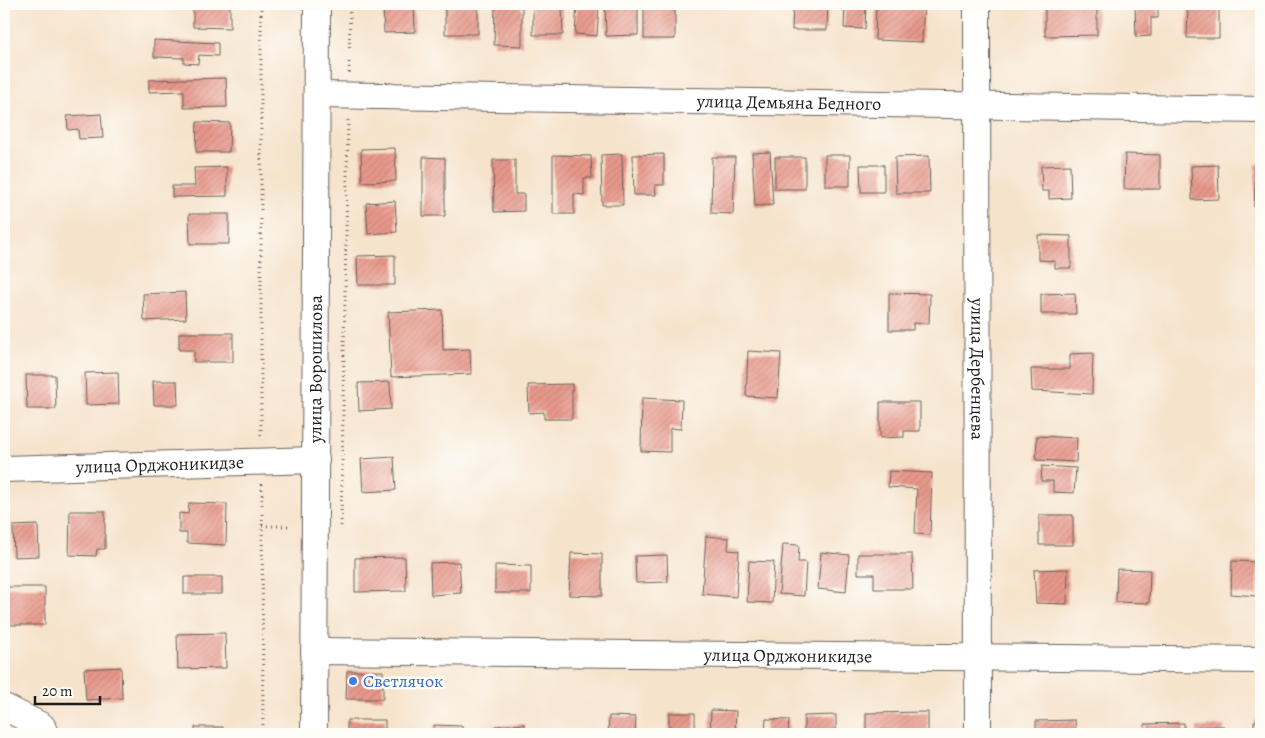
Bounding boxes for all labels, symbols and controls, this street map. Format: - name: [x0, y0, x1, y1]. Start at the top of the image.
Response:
- street label: улица Демьяна Бедного: [696, 89, 881, 116]
- street label: улица Ворошилова: [303, 294, 328, 444]
- street label: улица Дербенцева: [965, 297, 990, 441]
- street label: улица Орджоникидзе: [74, 450, 244, 479]
- street label: улица Орджоникидзе: [703, 643, 872, 668]
- place label: Светлячок: [363, 669, 443, 693]
- scale bar: [35, 673, 100, 705]
- marker: Светлячок: [347, 675, 359, 687]
- text: 20 m: [42, 681, 73, 701]

